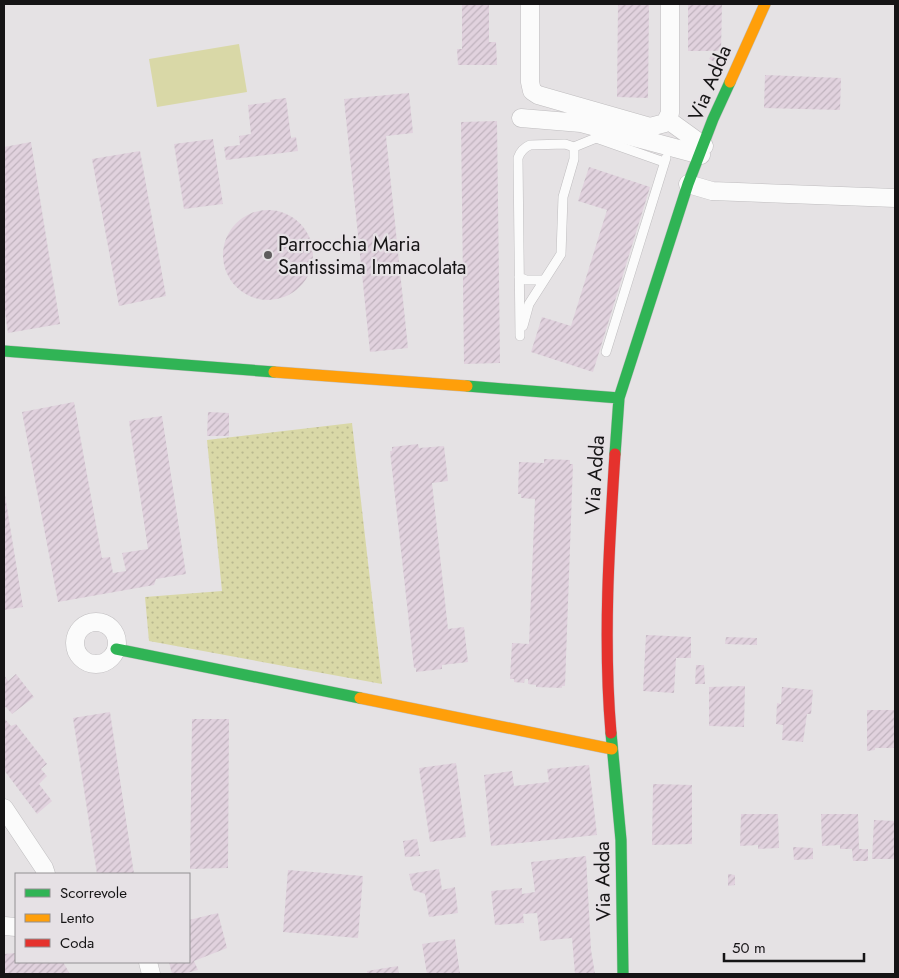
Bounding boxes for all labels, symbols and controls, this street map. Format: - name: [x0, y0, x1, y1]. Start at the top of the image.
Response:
- street label: Via Adda: [681, 41, 739, 125]
- place label: Parrocchia Maria Santissima Immacolata: [278, 230, 466, 282]
- marker: Parrocchia Maria Santissima Immacolata: [262, 249, 274, 261]
- street label: Via Adda: [578, 434, 612, 516]
- street label: Via Adda: [588, 841, 618, 921]
- legend: [15, 873, 190, 963]
- text: Scorrevole: [60, 882, 127, 904]
- text: Lento: [60, 907, 94, 929]
- scale bar: [724, 930, 864, 962]
- text: Coda: [60, 932, 94, 954]
- text: 50 m: [732, 937, 766, 959]

